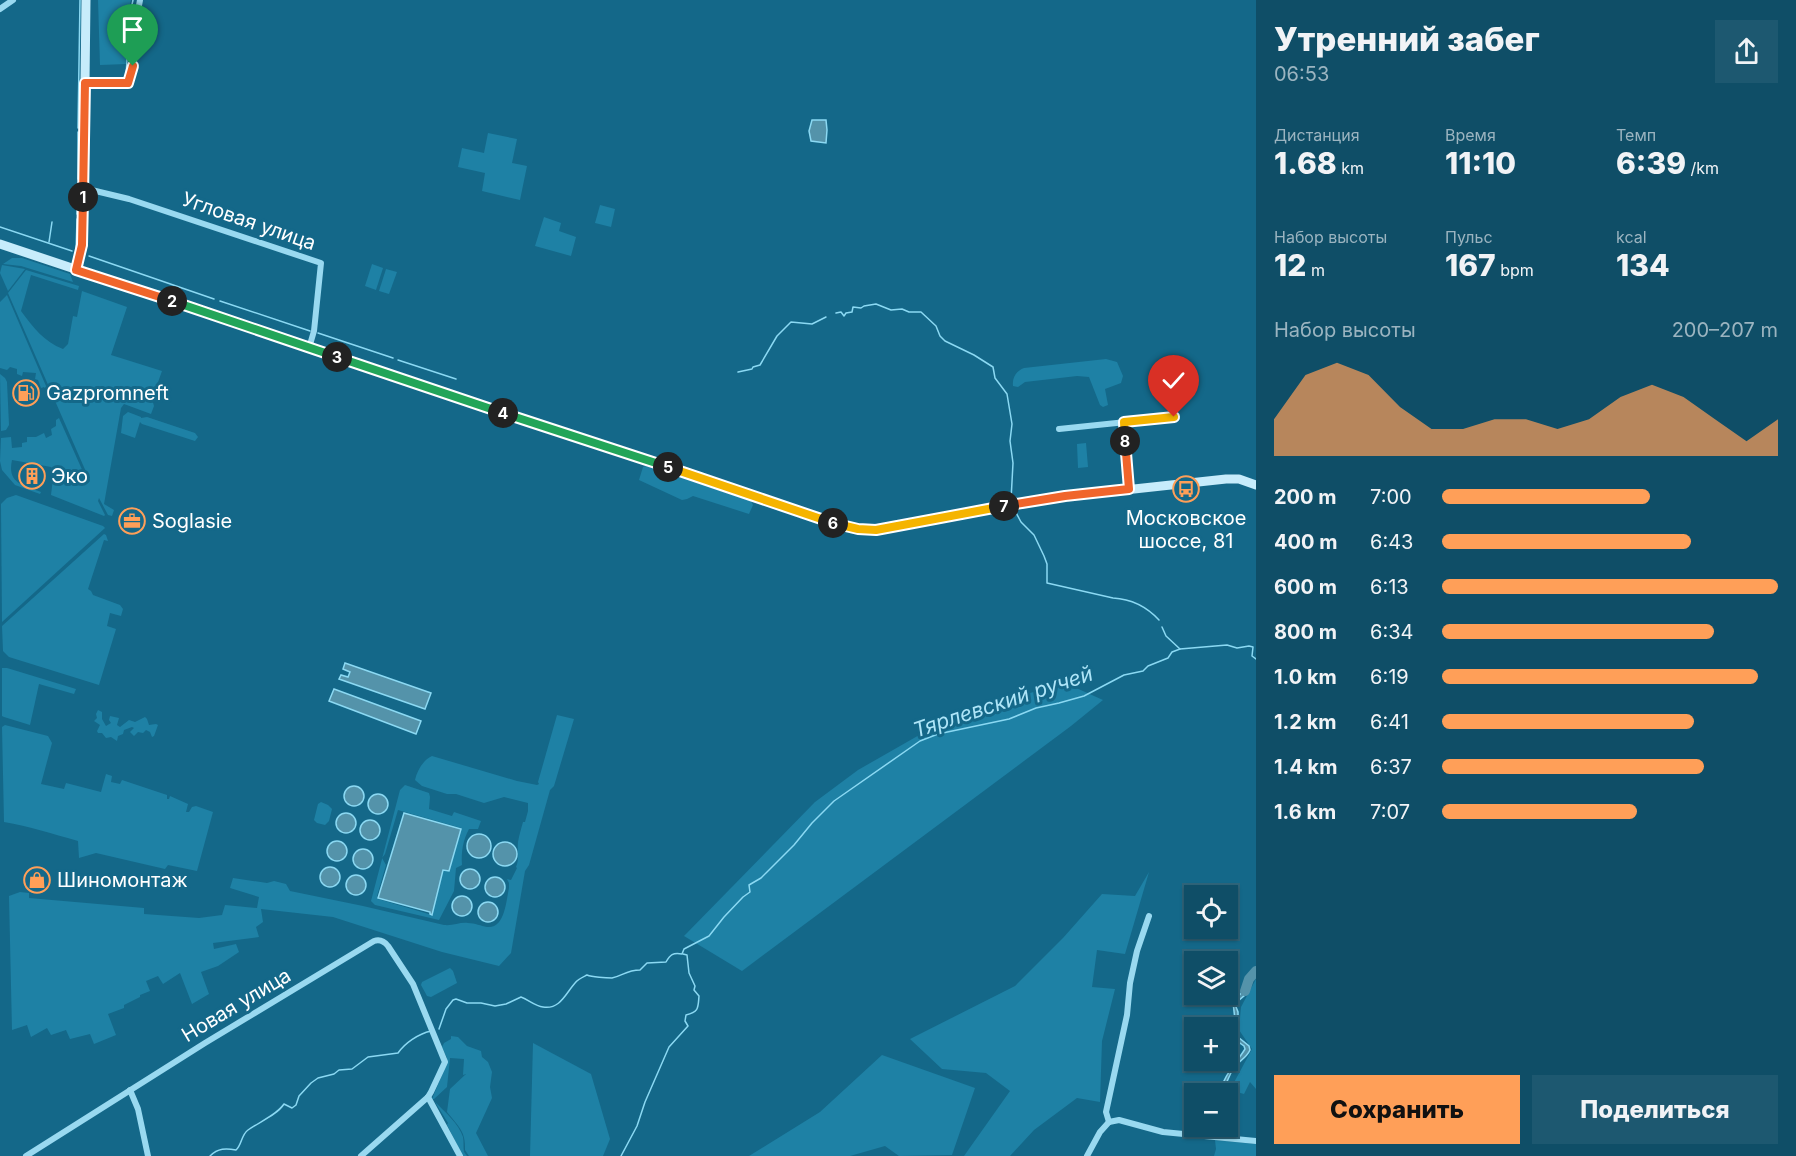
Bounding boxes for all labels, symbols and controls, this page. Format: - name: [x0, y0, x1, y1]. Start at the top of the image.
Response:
- pin: [107, 4, 158, 66]
- icon: arrive: [116, 13, 149, 46]
- text: Утренний забег: [1274, 19, 1540, 59]
- button: share: [1715, 20, 1778, 83]
- text: 06:53: [1274, 62, 1329, 86]
- text: Дистанция: [1274, 125, 1360, 145]
- text: Время: [1445, 125, 1496, 145]
- text: Темп: [1616, 125, 1656, 145]
- text: 1.68: [1274, 145, 1337, 181]
- text: 11:10: [1445, 145, 1516, 181]
- text: 6:39: [1616, 145, 1686, 181]
- text: km: [1337, 158, 1364, 178]
- text: /km: [1686, 158, 1719, 178]
- pin: 1: [68, 182, 98, 212]
- text: 1: [80, 187, 86, 207]
- street label: Угловая улица: [179, 187, 319, 255]
- text: Набор высоты: [1274, 227, 1387, 247]
- text: Пульс: [1445, 227, 1493, 247]
- text: kcal: [1616, 227, 1647, 247]
- text: 12: [1274, 247, 1306, 283]
- text: 167: [1445, 247, 1496, 283]
- text: 134: [1616, 247, 1670, 283]
- text: m: [1306, 260, 1325, 280]
- text: bpm: [1496, 260, 1534, 280]
- pin: 2: [157, 286, 187, 316]
- text: 2: [167, 291, 177, 311]
- text: Набор высоты: [1274, 318, 1416, 342]
- text: 200–207 m: [1672, 318, 1778, 342]
- pin: 3: [322, 342, 352, 372]
- text: 3: [332, 347, 342, 367]
- pin: [1148, 355, 1199, 417]
- icon: check: [1157, 364, 1190, 397]
- fuel station icon: Gazpromneft: [11, 378, 41, 408]
- place label: Gazpromneft: [46, 381, 169, 405]
- pin: 4: [488, 398, 518, 428]
- text: 4: [498, 403, 508, 423]
- pin: 8: [1110, 426, 1140, 456]
- text: 8: [1120, 431, 1130, 451]
- pin: 5: [653, 452, 683, 482]
- text: 5: [663, 457, 673, 477]
- building icon: Эко: [17, 461, 47, 491]
- place label: Эко: [51, 464, 88, 488]
- bus stop icon: Московское шоссе, 81: [1171, 474, 1201, 504]
- text: 200 m: [1274, 485, 1337, 509]
- text: 7:00: [1370, 485, 1412, 509]
- pin: 7: [989, 491, 1019, 521]
- text: 7: [999, 496, 1009, 516]
- office icon: Soglasie: [117, 506, 147, 536]
- place label: Московское шоссе, 81: [1126, 506, 1246, 553]
- pin: 6: [818, 508, 848, 538]
- place label: Soglasie: [152, 509, 232, 533]
- text: 6: [828, 513, 838, 533]
- text: 400 m: [1274, 530, 1338, 554]
- text: 6:43: [1370, 530, 1413, 554]
- text: 600 m: [1274, 575, 1337, 599]
- text: 6:13: [1370, 575, 1409, 599]
- text: 800 m: [1274, 620, 1337, 644]
- text: 6:34: [1370, 620, 1413, 644]
- water label: Тярлевский ручей: [910, 661, 1096, 742]
- text: 1.0 km: [1274, 665, 1337, 689]
- text: 6:19: [1370, 665, 1409, 689]
- text: 1.2 km: [1274, 710, 1337, 734]
- text: 6:41: [1370, 710, 1409, 734]
- text: 1.4 km: [1274, 755, 1337, 779]
- text: 6:37: [1370, 755, 1412, 779]
- text: 1.6 km: [1274, 800, 1336, 824]
- text: 7:07: [1370, 800, 1410, 824]
- shop icon: Шиномонтаж: [22, 865, 52, 895]
- place label: Шиномонтаж: [57, 868, 188, 892]
- map controls: [1184, 885, 1238, 1137]
- button: locate: [1184, 885, 1238, 939]
- button: layers: [1184, 951, 1238, 1005]
- street label: Новая улица: [177, 963, 295, 1047]
- button: +: [1184, 1017, 1238, 1071]
- button: Сохранить: [1274, 1075, 1520, 1144]
- button: Поделиться: [1532, 1075, 1778, 1144]
- button: −: [1184, 1083, 1238, 1137]

